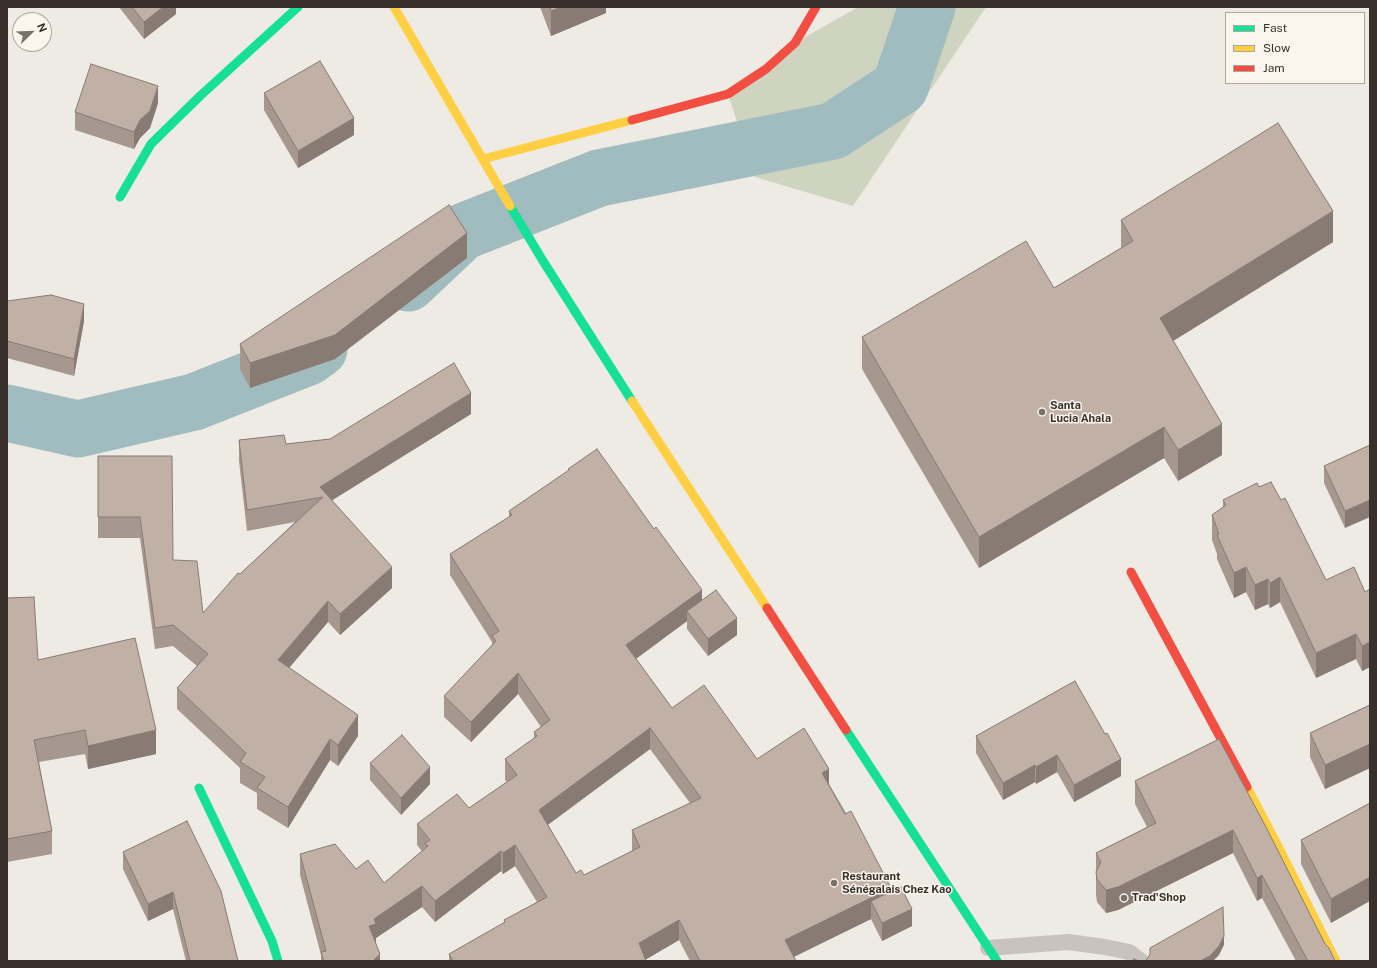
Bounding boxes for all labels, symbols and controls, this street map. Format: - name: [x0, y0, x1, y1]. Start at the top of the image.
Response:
- north arrow: [12, 12, 52, 52]
- legend: [1225, 12, 1365, 84]
- text: N: [35, 21, 49, 34]
- text: Fast: [1263, 21, 1287, 35]
- text: Slow: [1263, 41, 1290, 55]
- text: Jam: [1263, 61, 1285, 75]
- place label: Santa Lucia Ahala: [1050, 399, 1111, 425]
- marker: Santa Lucia Ahala: [1037, 407, 1047, 417]
- place label: Restaurant Sénégalais Chez Kao: [842, 870, 952, 896]
- marker: Restaurant Sénégalais Chez Kao: [829, 878, 839, 888]
- place label: Trad'Shop: [1132, 891, 1186, 905]
- marker: Trad'Shop: [1119, 893, 1129, 903]

